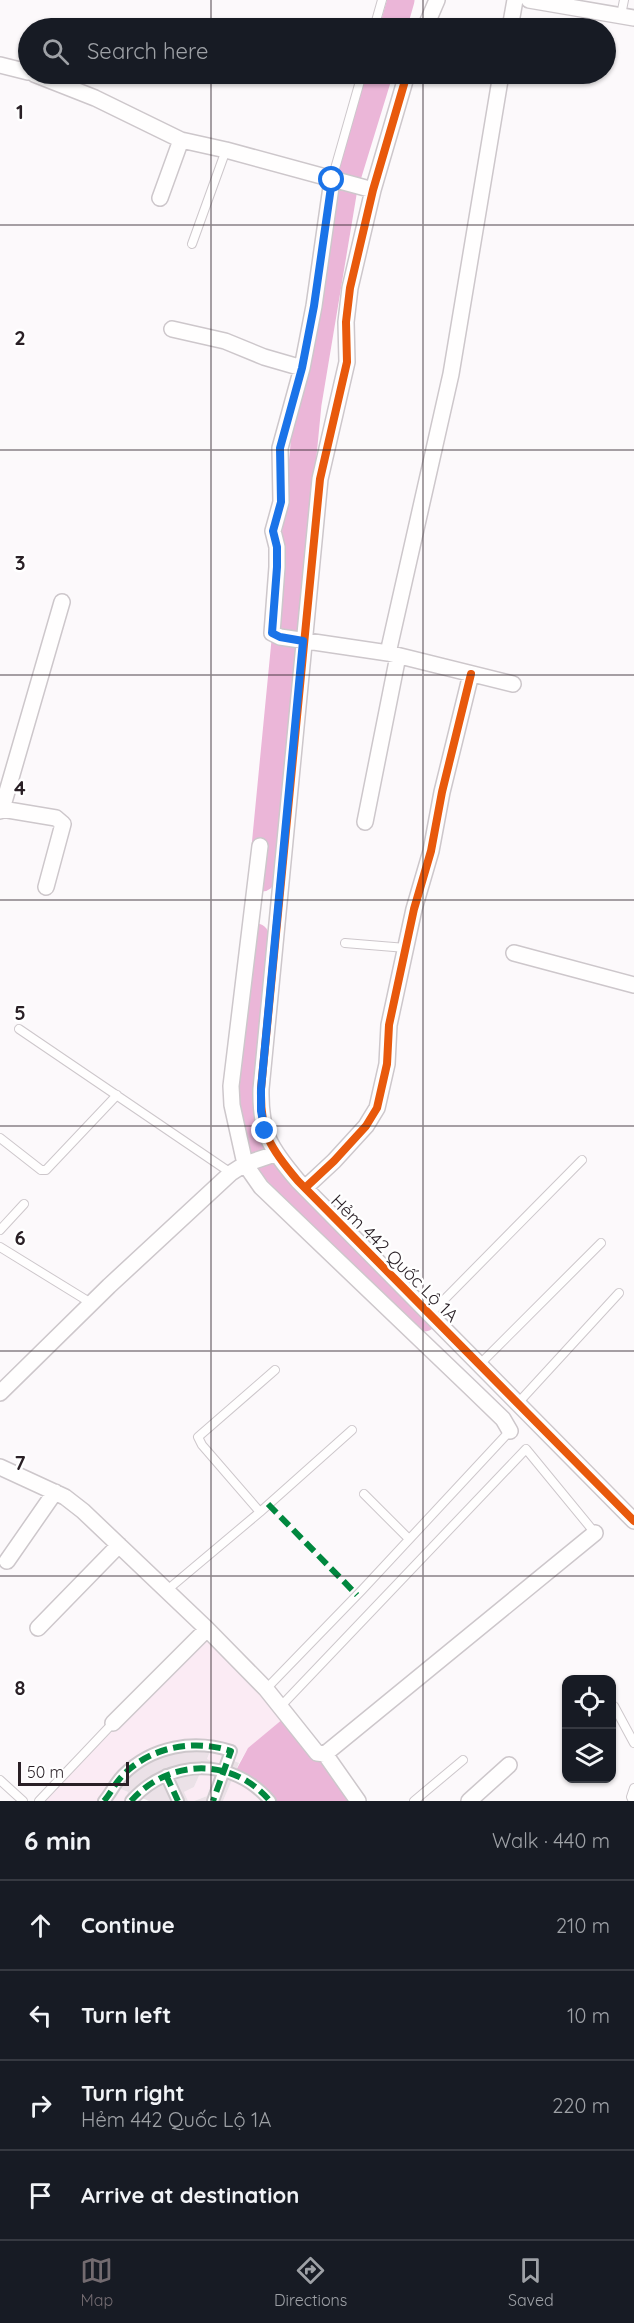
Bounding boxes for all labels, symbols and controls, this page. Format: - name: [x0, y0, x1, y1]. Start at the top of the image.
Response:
- search box: [18, 18, 616, 84]
- icon: search: [39, 35, 72, 68]
- text: Search here: [87, 37, 208, 65]
- text: 1: [16, 99, 24, 124]
- route start: [318, 166, 344, 192]
- text: 2: [14, 325, 26, 350]
- text: 3: [15, 550, 25, 575]
- text: 4: [14, 775, 26, 800]
- text: 5: [14, 1000, 26, 1025]
- route end: [251, 1117, 277, 1143]
- street label: Hẻm 442 Quốc Lộ 1A: [326, 1189, 464, 1327]
- text: 6: [14, 1225, 26, 1250]
- text: 7: [15, 1450, 26, 1475]
- text: 8: [15, 1675, 26, 1700]
- map controls: [562, 1675, 616, 1783]
- button: locate: [562, 1675, 616, 1729]
- button: layers: [562, 1729, 616, 1783]
- scale bar: [18, 1759, 129, 1786]
- text: 50 m: [27, 1762, 64, 1782]
- text: 6 min: [24, 1824, 91, 1857]
- text: Walk · 440 m: [492, 1828, 610, 1853]
- icon: ahead: [24, 1909, 57, 1942]
- text: Continue: [81, 1911, 175, 1939]
- text: 210 m: [556, 1913, 610, 1938]
- icon: left: [24, 1999, 57, 2032]
- text: Turn left: [81, 2001, 171, 2029]
- text: 10 m: [567, 2003, 610, 2028]
- text: Turn right: [81, 2079, 185, 2107]
- icon: right: [24, 2089, 57, 2122]
- text: 220 m: [552, 2093, 610, 2118]
- text: Hẻm 442 Quốc Lộ 1A: [81, 2107, 271, 2132]
- icon: arrive: [24, 2179, 57, 2212]
- text: Arrive at destination: [81, 2181, 299, 2209]
- tab: Map: [80, 2254, 113, 2310]
- tab: Directions: [274, 2254, 347, 2310]
- tab: Saved: [508, 2254, 554, 2310]

